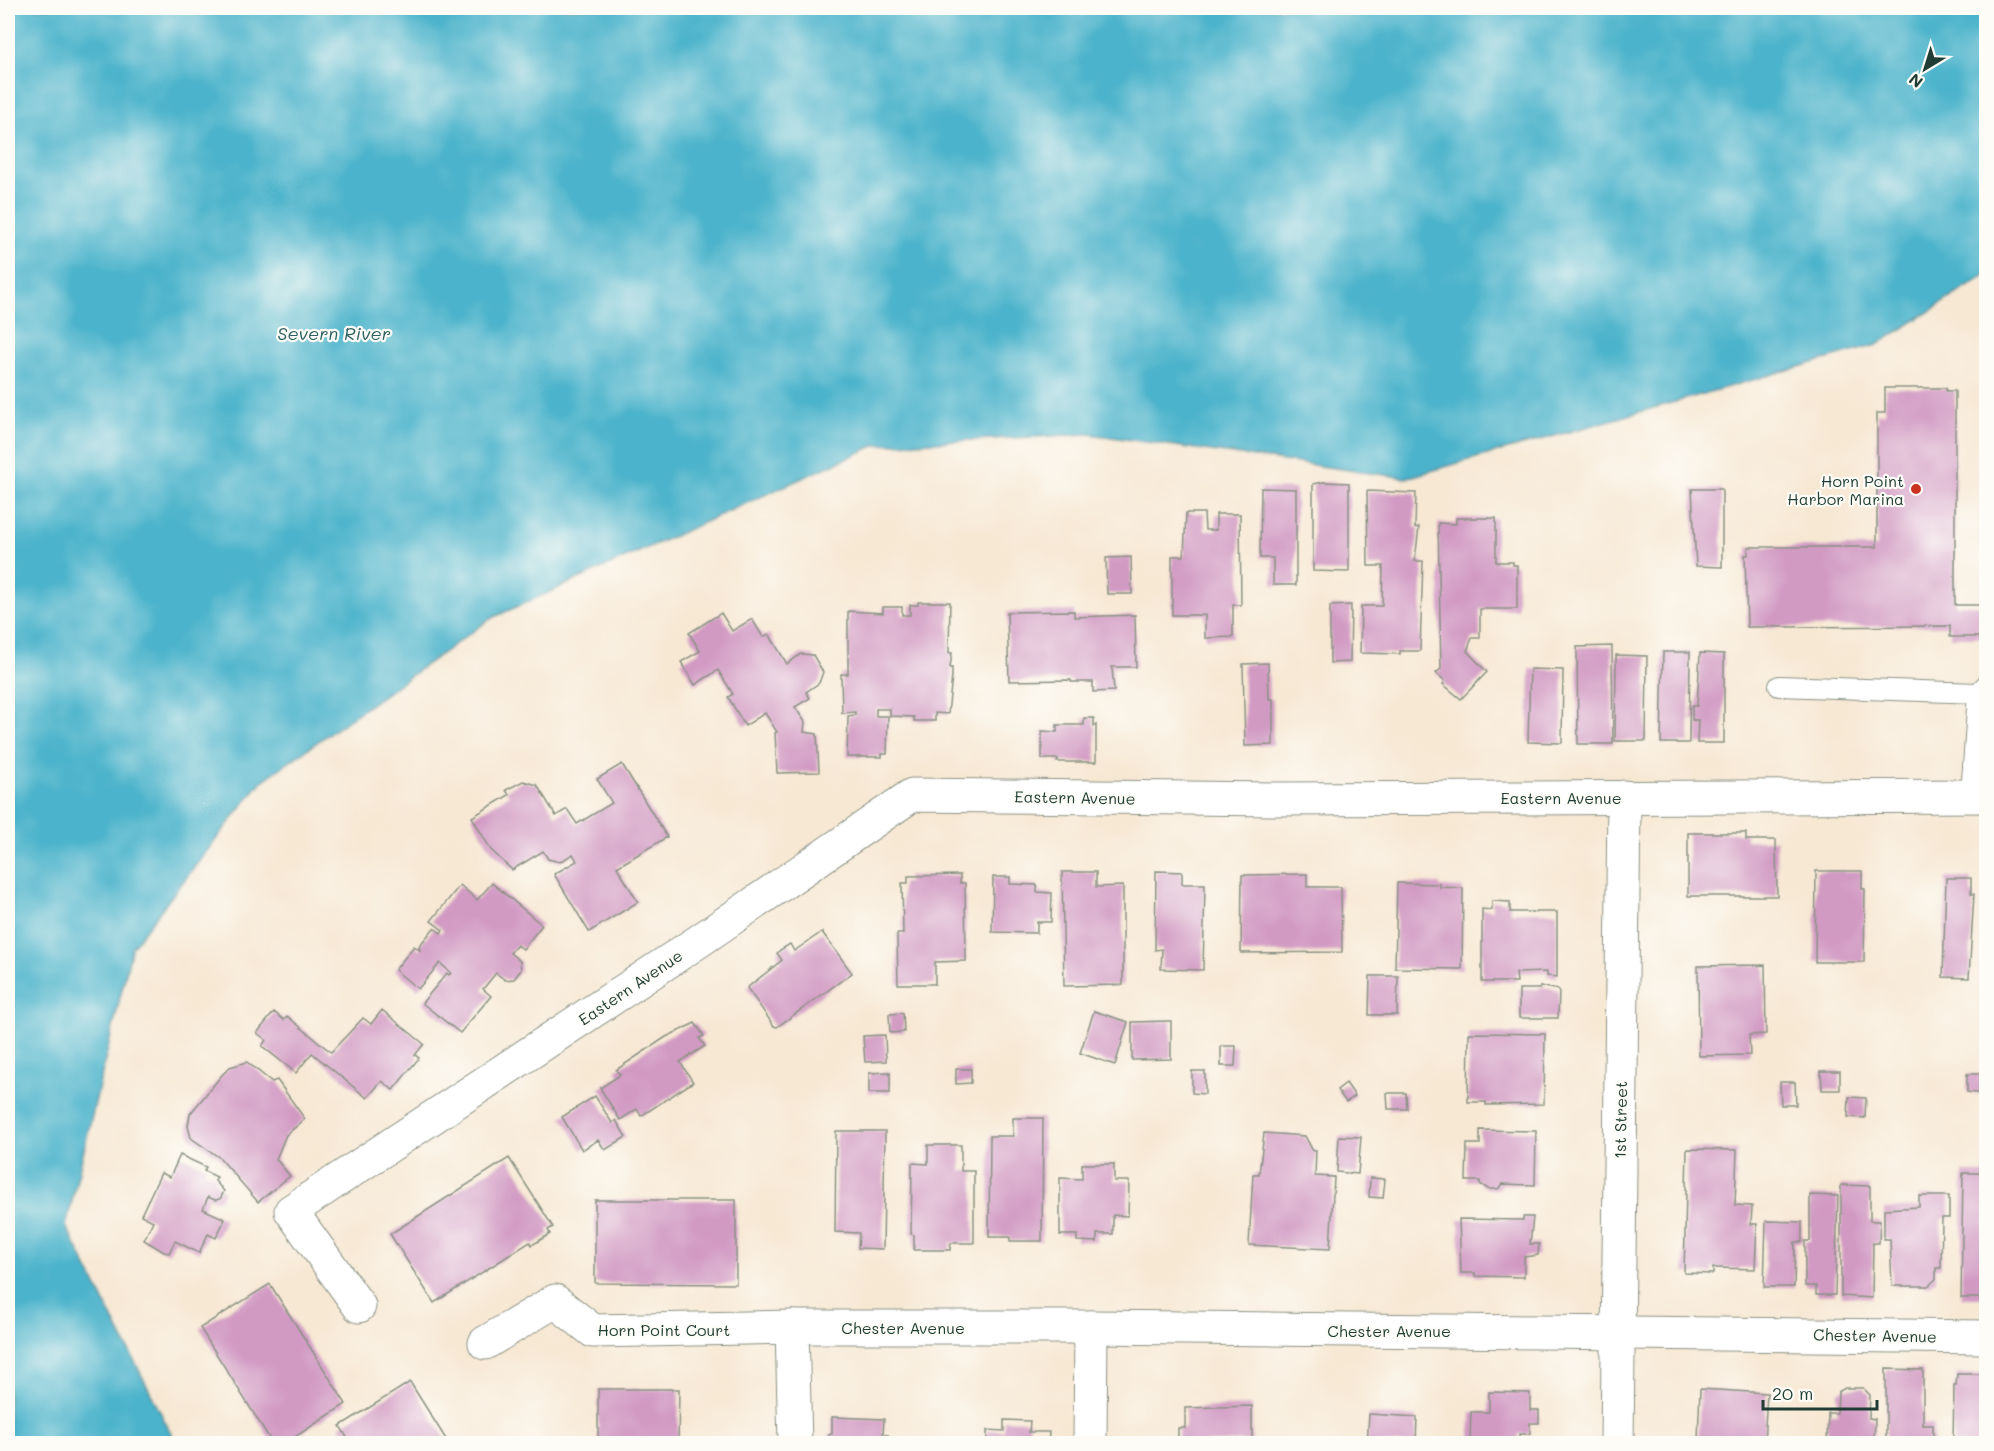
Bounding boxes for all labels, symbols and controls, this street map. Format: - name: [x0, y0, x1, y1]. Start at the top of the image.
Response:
- north arrow: [1895, 39, 1955, 99]
- text: N: [1904, 69, 1927, 93]
- water label: Severn River: [277, 321, 391, 345]
- place label: Horn Point Harbor Marina: [1787, 470, 1904, 509]
- marker: Horn Point Harbor Marina: [1909, 482, 1923, 496]
- street label: Eastern Avenue: [1014, 785, 1136, 809]
- street label: Eastern Avenue: [1500, 787, 1622, 808]
- street label: Eastern Avenue: [574, 944, 686, 1030]
- street label: 1st Street: [1609, 1081, 1631, 1159]
- street label: Chester Avenue: [841, 1317, 965, 1338]
- street label: Horn Point Court: [598, 1319, 730, 1340]
- street label: Chester Avenue: [1327, 1320, 1451, 1341]
- street label: Chester Avenue: [1813, 1323, 1937, 1347]
- scale bar: [1763, 1373, 1877, 1411]
- text: 20 m: [1772, 1381, 1813, 1405]

